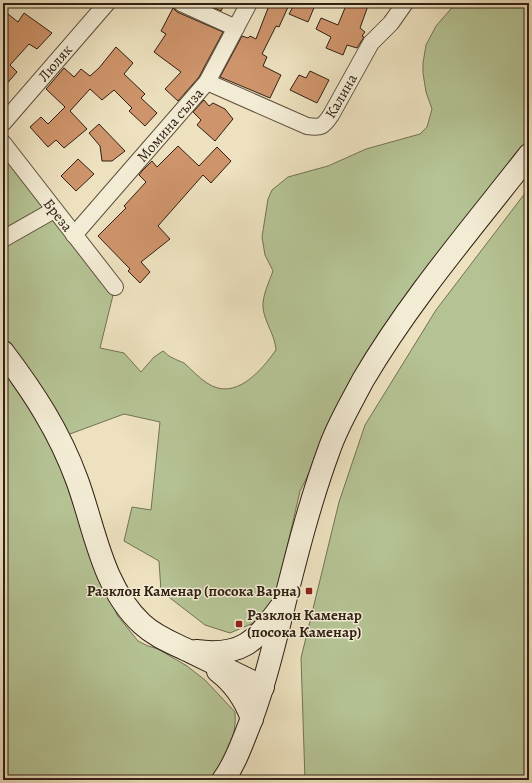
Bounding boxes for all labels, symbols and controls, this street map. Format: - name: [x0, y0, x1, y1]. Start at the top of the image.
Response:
- street label: Люляк: [33, 40, 77, 86]
- street label: Калина: [320, 70, 362, 122]
- street label: Момина сълза: [132, 84, 208, 166]
- street label: Бреза: [39, 194, 77, 236]
- place label: Разклон Каменар (посока Варна): [87, 581, 301, 601]
- marker: Разклон Каменар (посока Варна): [304, 586, 314, 596]
- place label: Разклон Каменар (посока Каменар): [247, 605, 362, 642]
- marker: Разклон Каменар (посока Каменар): [234, 619, 244, 629]

